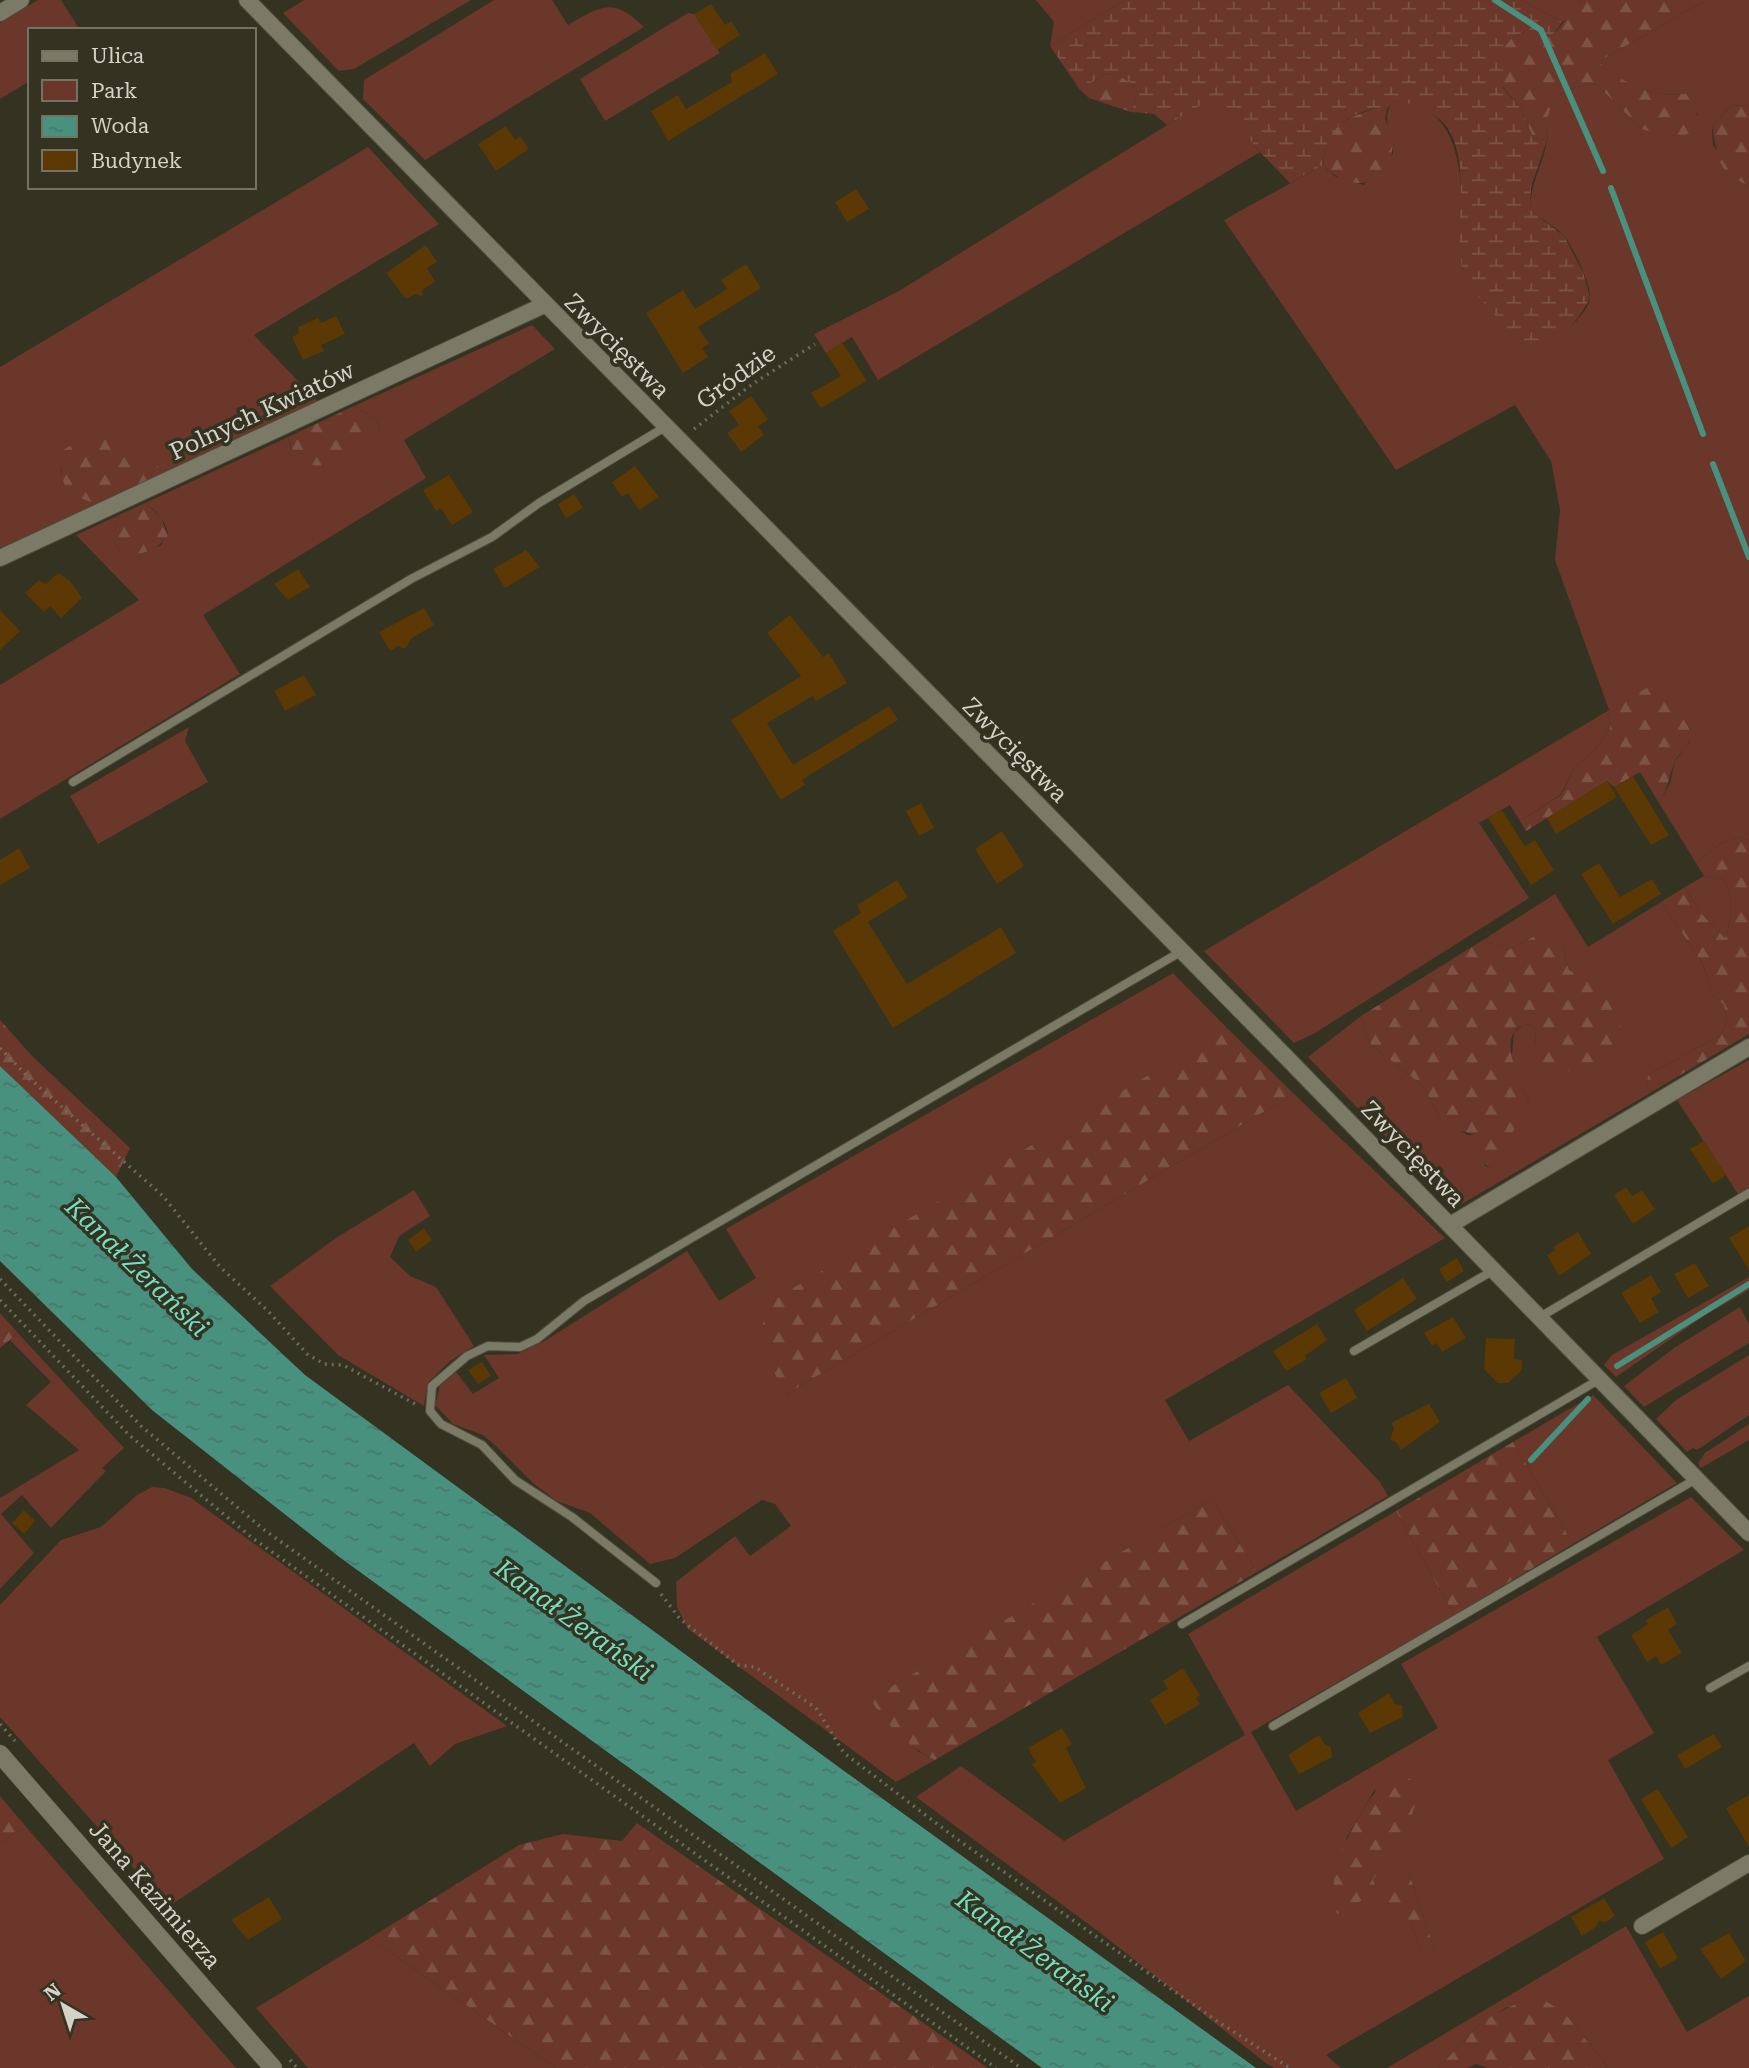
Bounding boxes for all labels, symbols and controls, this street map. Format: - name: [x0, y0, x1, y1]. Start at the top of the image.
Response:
- legend: [28, 28, 256, 189]
- text: Ulica: [91, 44, 145, 68]
- text: Park: [91, 79, 137, 103]
- text: Woda: [91, 114, 150, 138]
- text: Budynek: [91, 149, 182, 173]
- street label: Zwycięstwa: [559, 288, 675, 404]
- street label: Gródzie: [691, 339, 781, 415]
- street label: Polnych Kwiatów: [165, 356, 359, 466]
- street label: Zwycięstwa: [957, 692, 1073, 808]
- street label: Zwycięstwa: [1356, 1095, 1470, 1213]
- water label: Kanał Żerański: [59, 1190, 215, 1343]
- water label: Kanał Żerański: [489, 1552, 659, 1687]
- street label: Jana Kazimierza: [83, 1815, 227, 1975]
- water label: Kanał Żerański: [950, 1883, 1120, 2018]
- north arrow: [28, 1970, 98, 2040]
- text: N: [40, 1978, 66, 2006]

